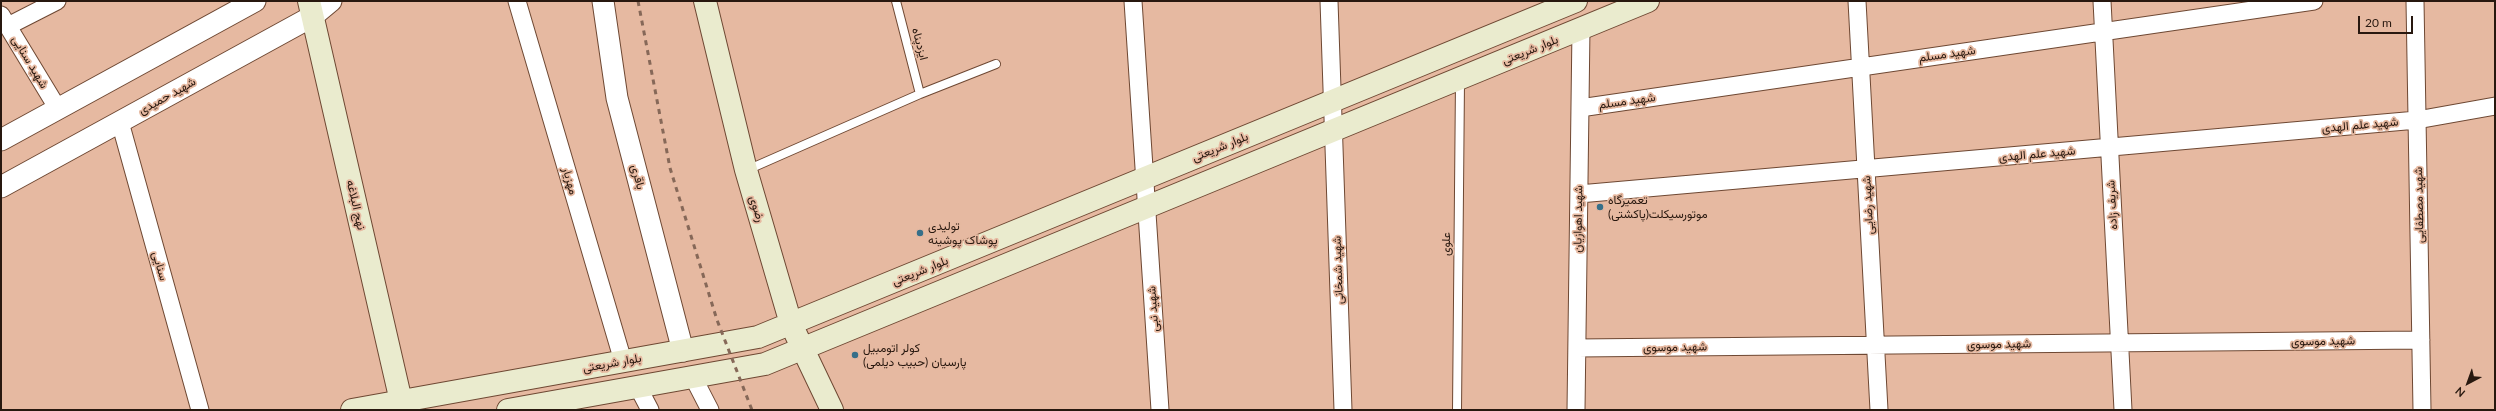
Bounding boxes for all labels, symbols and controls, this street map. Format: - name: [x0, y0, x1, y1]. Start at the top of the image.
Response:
- scale bar: [2360, 8, 2415, 34]
- text: 20 m: [2365, 15, 2392, 30]
- street label: ایزدپناه: [909, 26, 931, 62]
- street label: بلوار شریعتی: [1500, 32, 1560, 68]
- street label: شهید سنایی: [9, 33, 51, 91]
- street label: شهید مسلم: [1918, 43, 1976, 65]
- street label: شهید حمیدی: [136, 74, 198, 118]
- street label: شهید مسلم: [1598, 90, 1656, 112]
- street label: شهید علم الهدی: [2321, 114, 2399, 136]
- street label: بلوار شریعتی: [1190, 129, 1250, 165]
- street label: شهید علم الهدی: [1998, 143, 2076, 165]
- street label: باقری: [628, 163, 648, 191]
- street label: مهزیار: [559, 166, 581, 196]
- street label: شهید مصطفایی: [2411, 167, 2427, 243]
- street label: شهید رضایی: [1859, 175, 1877, 235]
- street label: نهج البلاغه: [343, 179, 369, 231]
- street label: شریف زاده: [2104, 180, 2120, 230]
- street label: شهید اهوازیان: [1570, 185, 1586, 253]
- place label: تعمیرگاه موتورسیکلت(پاکشتی): [1608, 193, 1708, 221]
- street label: رضوی: [746, 194, 768, 224]
- marker: تعمیرگاه موتورسیکلت(پاکشتی): [1595, 202, 1605, 212]
- place label: تولیدی پوشاک پوشینه: [928, 219, 998, 247]
- marker: تولیدی پوشاک پوشینه: [915, 228, 925, 238]
- street label: علوی: [1439, 232, 1453, 256]
- street label: شهید شمخانی: [1330, 236, 1346, 304]
- street label: سنایی: [149, 250, 171, 282]
- street label: بلوار شریعتی: [890, 253, 950, 289]
- street label: شهید نبی: [1144, 286, 1162, 332]
- street label: شهید موسوی: [2291, 333, 2355, 349]
- street label: شهید موسوی: [1967, 336, 2031, 352]
- street label: شهید موسوی: [1643, 339, 1707, 355]
- place label: کولر اتومبیل پارسیان (حبیب دیلمی): [863, 341, 967, 369]
- marker: کولر اتومبیل پارسیان (حبیب دیلمی): [850, 350, 860, 360]
- street label: بلوار شریعتی: [581, 351, 643, 375]
- north arrow: [2448, 363, 2488, 403]
- text: N: [2452, 385, 2467, 400]

